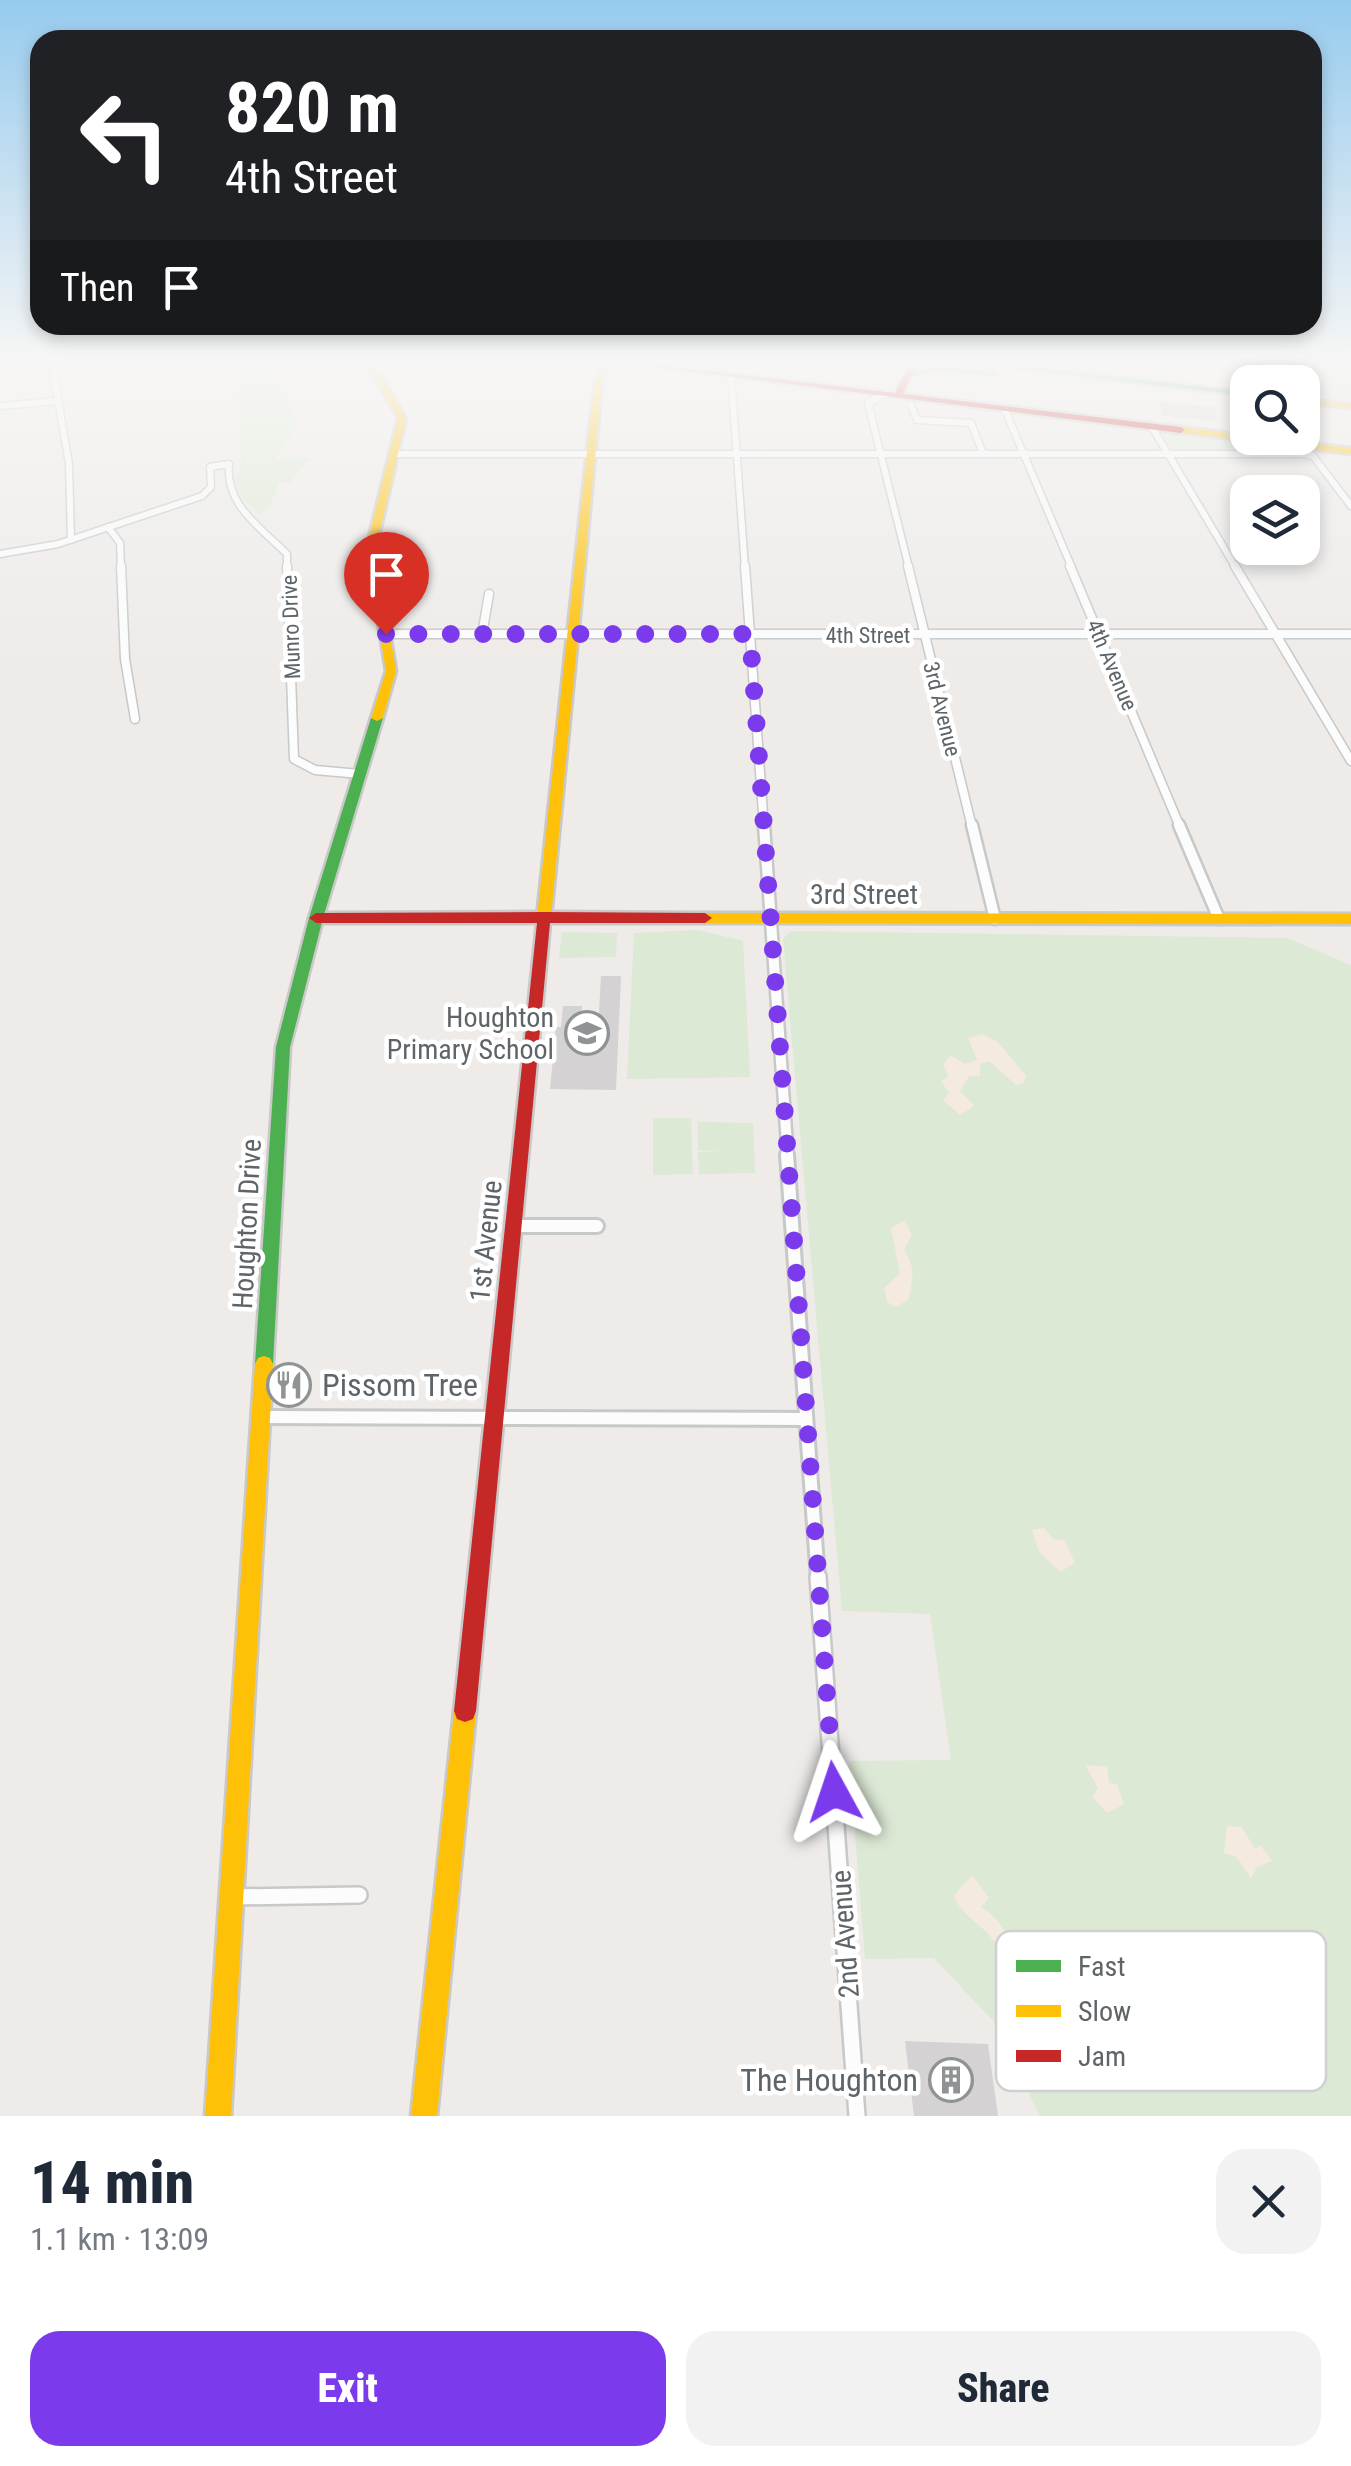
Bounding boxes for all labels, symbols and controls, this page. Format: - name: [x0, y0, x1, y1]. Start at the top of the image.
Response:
- text: 820 m: [225, 67, 399, 149]
- icon: left: [60, 70, 190, 200]
- text: 4th Street: [225, 151, 398, 204]
- icon: arrive: [154, 260, 209, 315]
- text: Then: [60, 266, 134, 310]
- map controls: [1230, 365, 1320, 565]
- button: search: [1230, 365, 1320, 455]
- button: layers: [1230, 475, 1320, 565]
- pin: [344, 532, 429, 635]
- icon: arrive: [359, 547, 414, 602]
- street label: Munro Drive: [277, 574, 305, 680]
- street label: 4th Avenue: [1082, 616, 1142, 714]
- street label: 4th Street: [826, 623, 910, 648]
- street label: 3rd Avenue: [918, 659, 966, 759]
- street label: 3rd Street: [810, 878, 918, 911]
- place label: Houghton Primary School: [387, 1001, 554, 1066]
- school or university icon: Houghton Primary School: [564, 1010, 610, 1056]
- street label: Houghton Drive: [226, 1138, 268, 1310]
- street label: 1st Avenue: [463, 1179, 509, 1303]
- restaurant icon: Pissom Tree: [266, 1362, 312, 1408]
- place label: Pissom Tree: [322, 1366, 478, 1404]
- position arrow: [782, 1740, 886, 1844]
- street label: 2nd Avenue: [824, 1869, 866, 1999]
- legend: [996, 1931, 1326, 2091]
- text: Fast: [1078, 1950, 1125, 1983]
- text: Slow: [1078, 1995, 1131, 2028]
- text: Jam: [1078, 2040, 1126, 2073]
- building icon: The Houghton: [928, 2057, 974, 2103]
- place label: The Houghton: [740, 2061, 918, 2099]
- text: 14 min: [30, 2147, 194, 2218]
- button: close: [1216, 2149, 1321, 2254]
- text: 1.1 km · 13:09: [30, 2220, 209, 2258]
- button: Exit: [30, 2331, 666, 2446]
- button: Share: [686, 2331, 1321, 2446]

